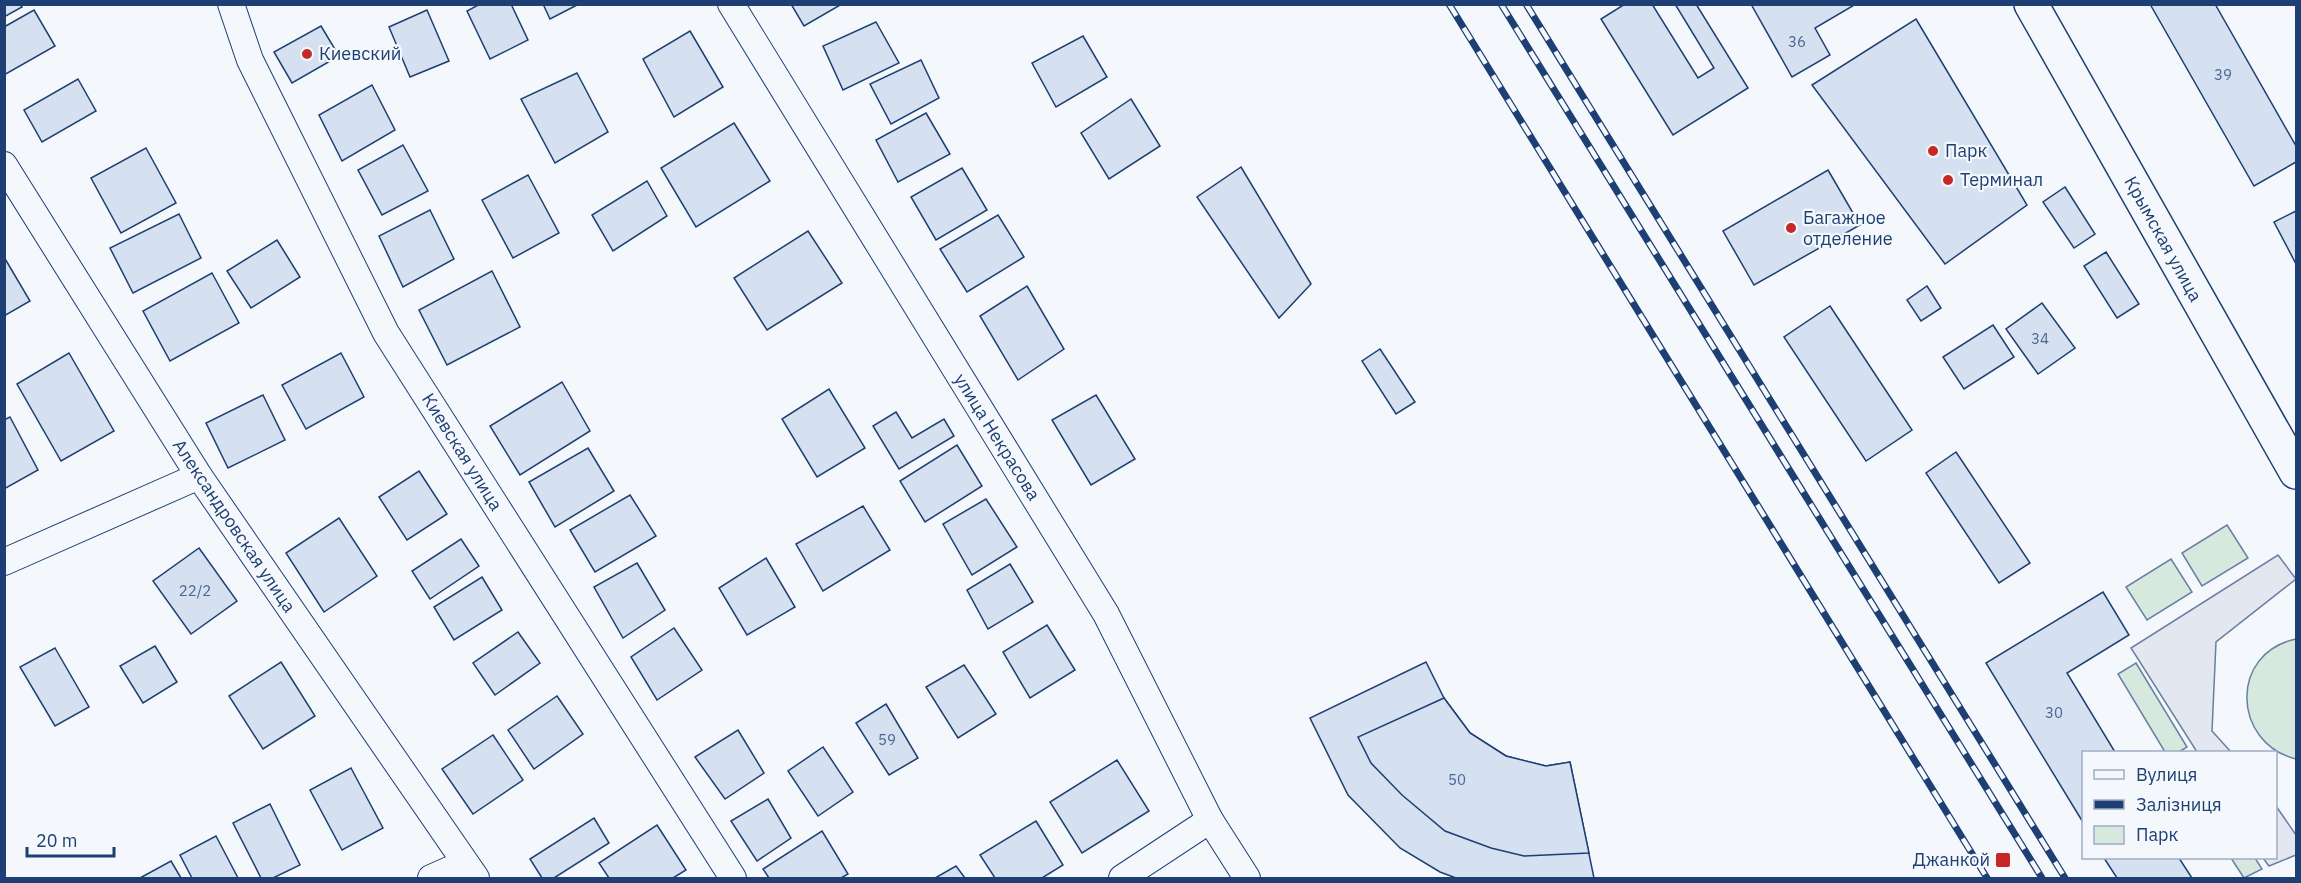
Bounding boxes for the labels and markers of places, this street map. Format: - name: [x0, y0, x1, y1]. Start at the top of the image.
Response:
- place label: Киевский: [319, 42, 401, 65]
- marker: Киевский: [300, 47, 314, 61]
- place label: Парк: [1945, 139, 1988, 162]
- marker: Парк: [1926, 144, 1940, 158]
- place label: Терминал: [1960, 168, 2043, 191]
- marker: Терминал: [1941, 173, 1955, 187]
- place label: Багажное отделение: [1803, 206, 1893, 250]
- marker: Багажное отделение: [1784, 221, 1798, 235]
- place label: Джанкой: [1913, 848, 1990, 871]
- marker: Джанкой: [1994, 851, 2012, 869]

